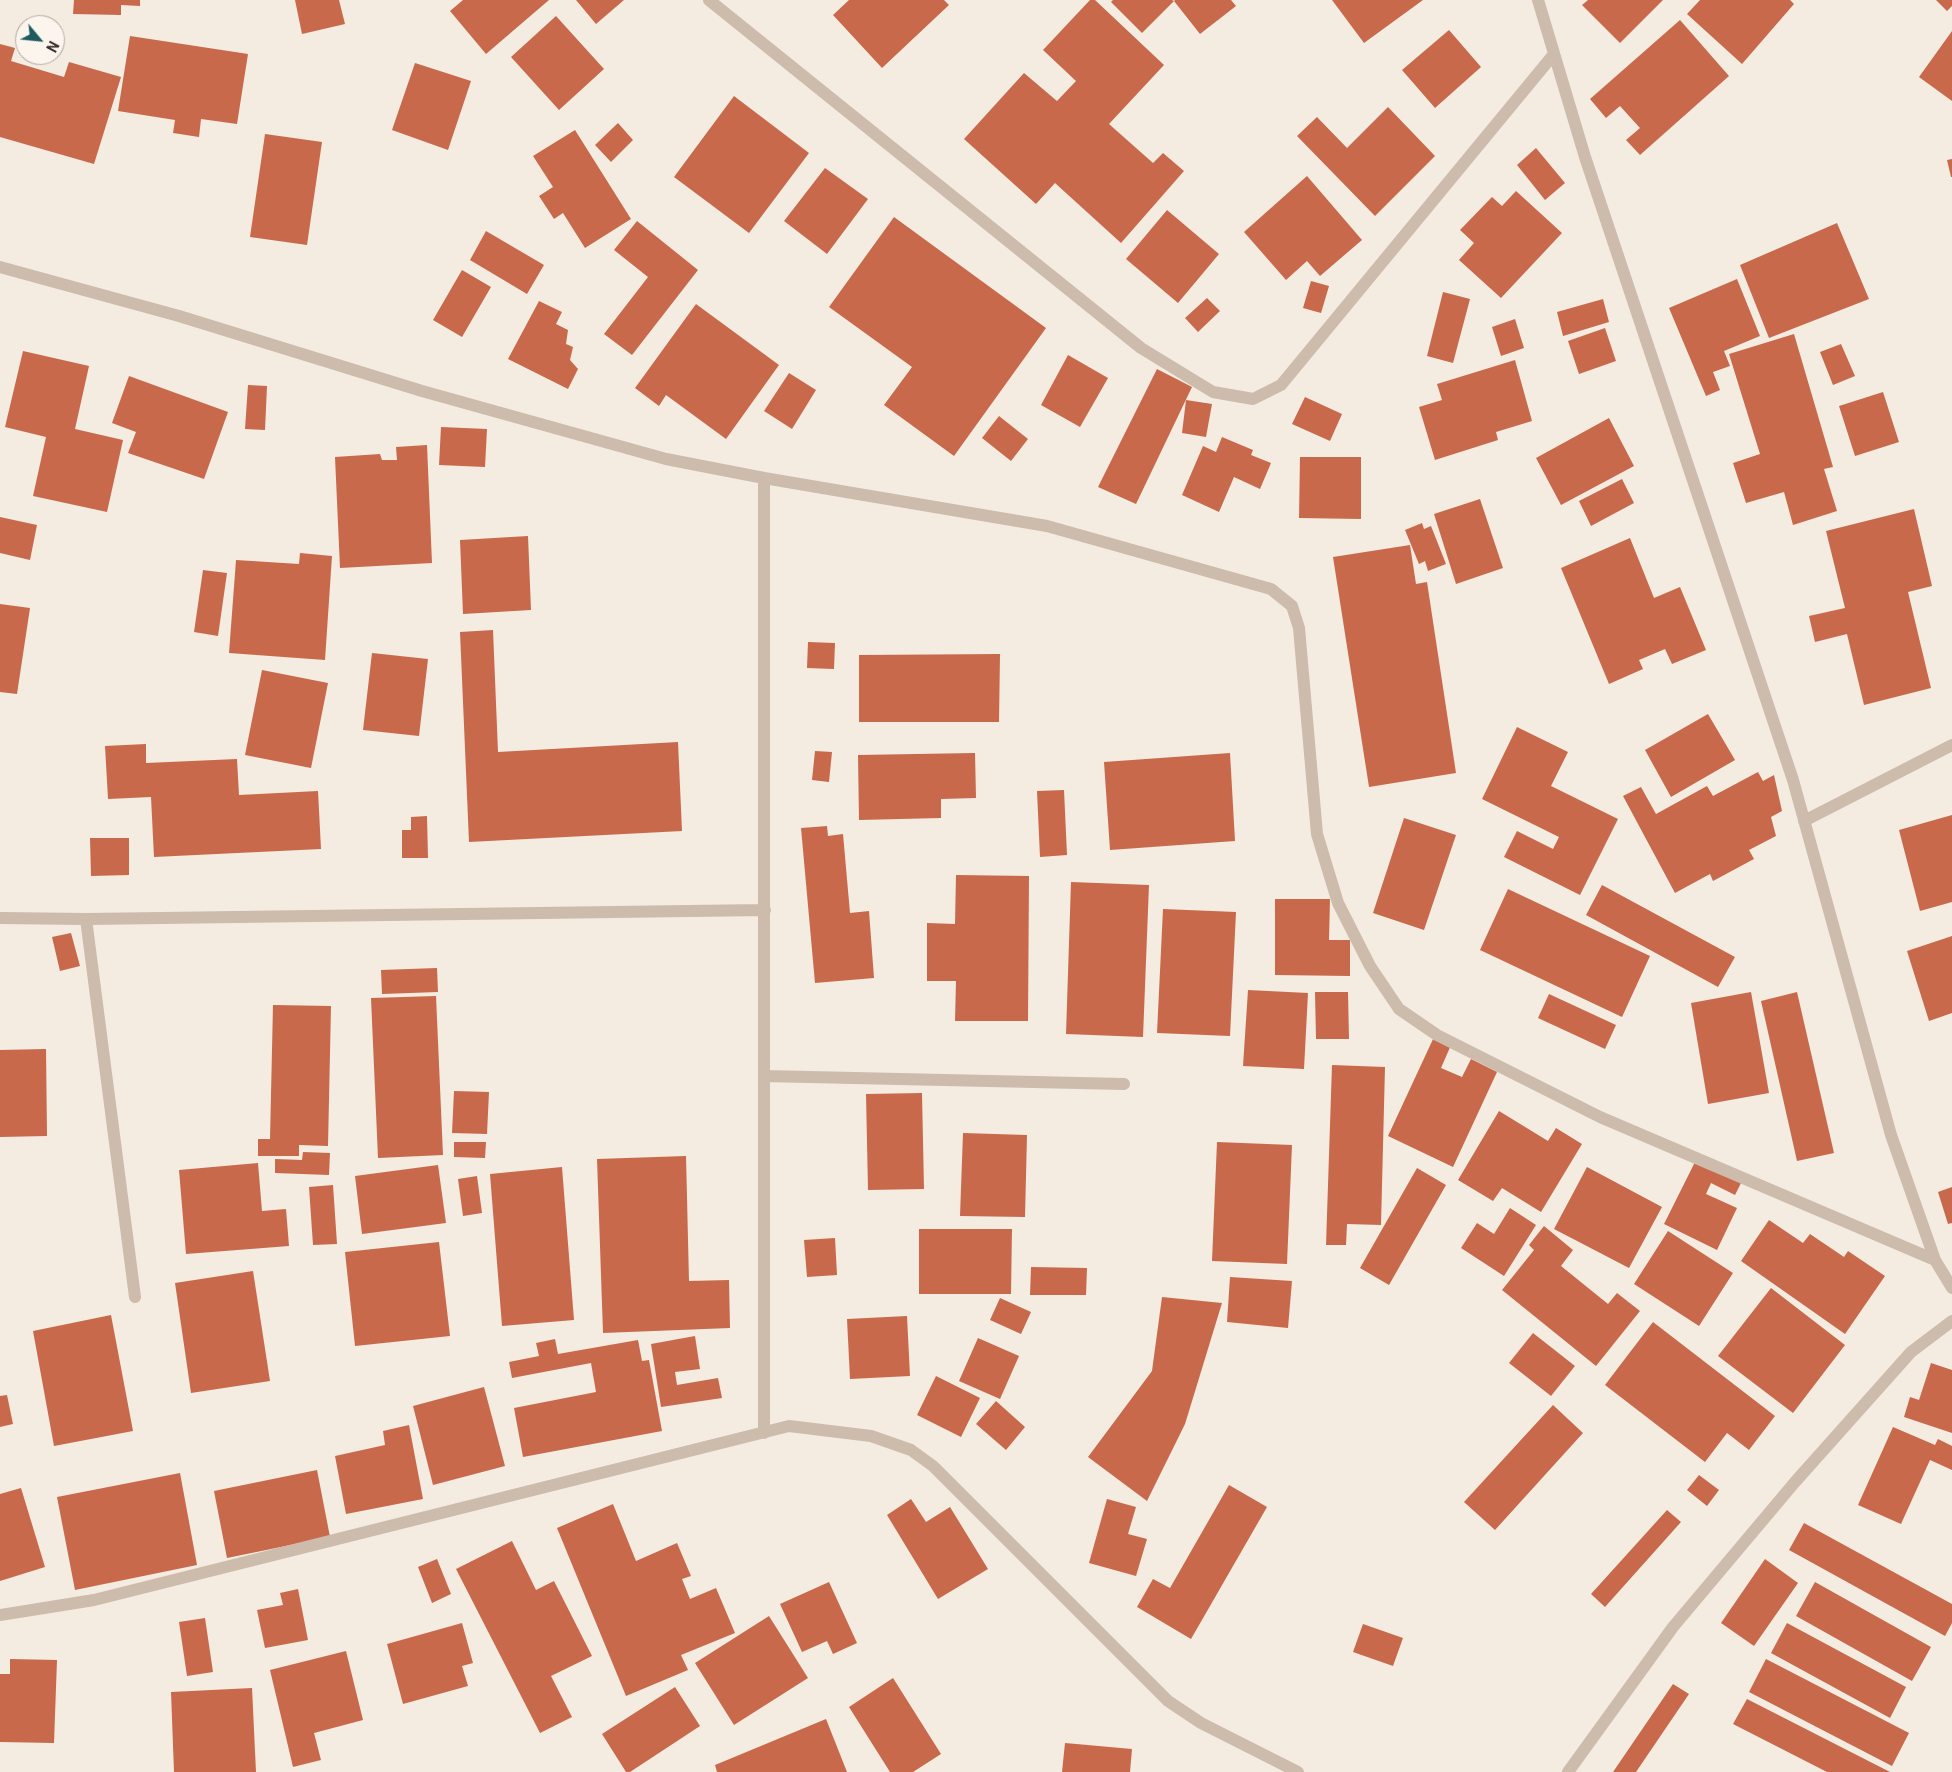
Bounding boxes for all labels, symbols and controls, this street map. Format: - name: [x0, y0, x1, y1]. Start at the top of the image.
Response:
- north arrow: [15, 15, 65, 65]
- text: N: [43, 38, 62, 55]

